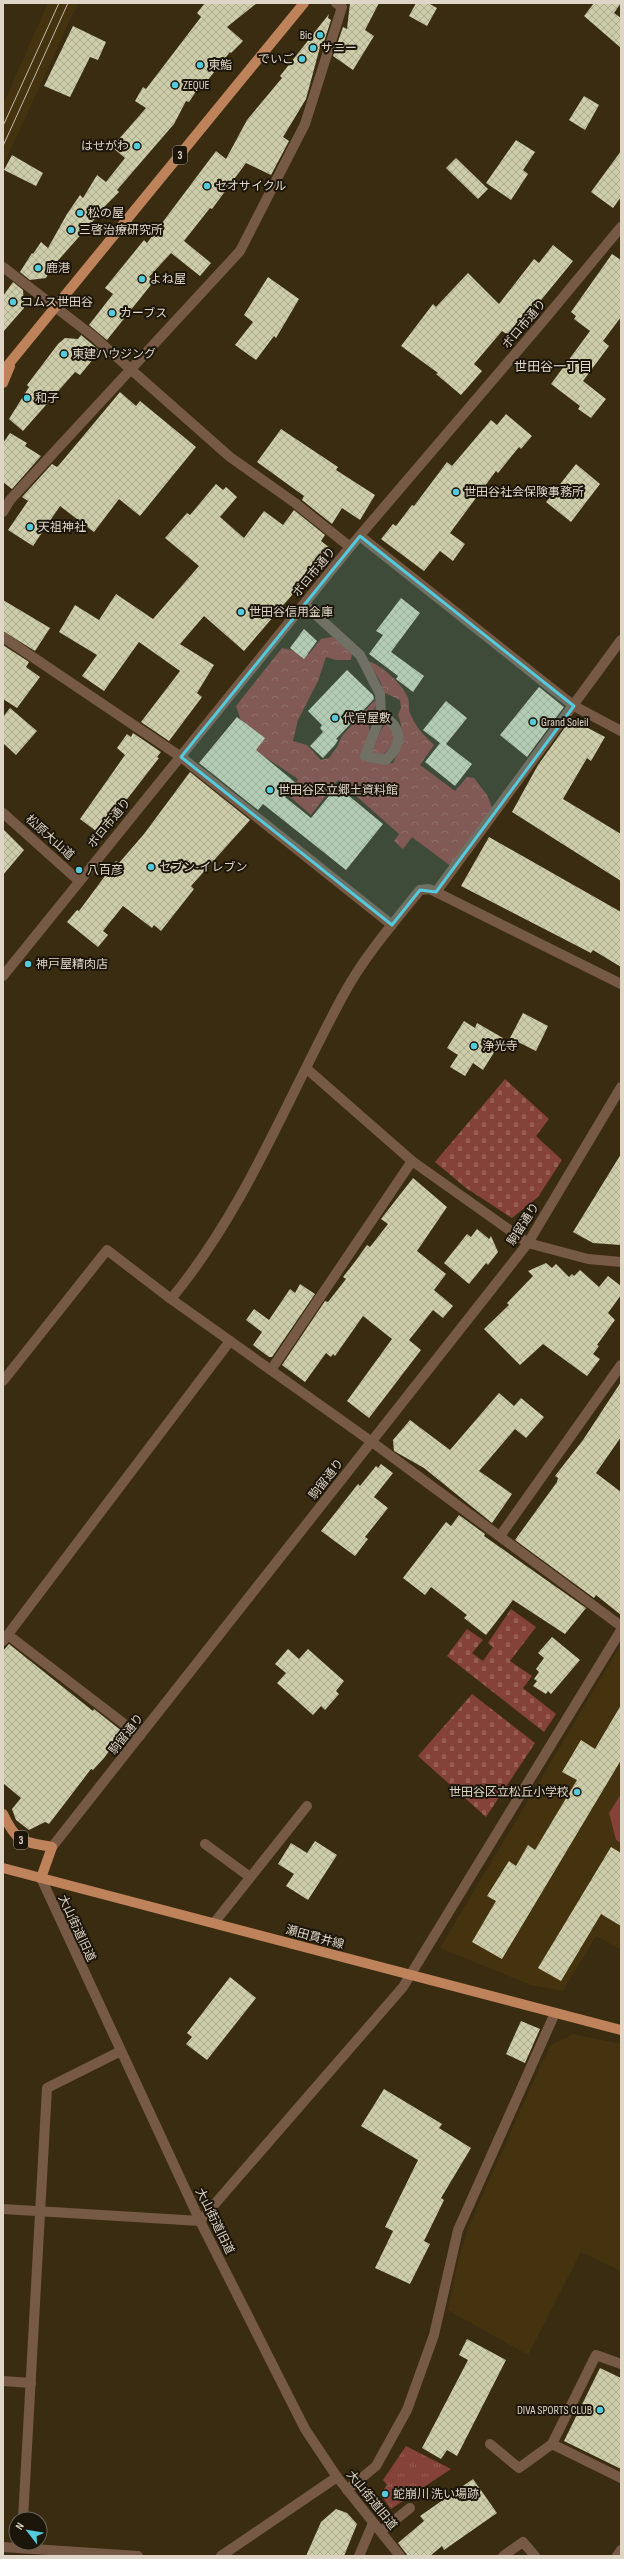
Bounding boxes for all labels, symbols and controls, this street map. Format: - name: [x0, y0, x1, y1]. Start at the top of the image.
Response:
- place label: Bic: [300, 28, 312, 43]
- marker: Bic: [315, 30, 325, 40]
- place label: サニー: [321, 41, 357, 56]
- marker: サニー: [308, 43, 318, 53]
- place label: でいご: [258, 52, 294, 67]
- marker: でいご: [297, 54, 307, 64]
- place label: 東鮨: [208, 58, 232, 73]
- marker: 東鮨: [195, 60, 205, 70]
- place label: ZEQUE: [183, 78, 210, 93]
- marker: ZEQUE: [170, 80, 180, 90]
- place label: はせがわ: [81, 139, 129, 154]
- marker: はせがわ: [132, 141, 142, 151]
- road number: 3: [173, 146, 187, 164]
- place label: セオサイクル: [215, 179, 286, 194]
- marker: セオサイクル: [202, 181, 212, 191]
- place label: 松の屋: [88, 206, 124, 221]
- marker: 松の屋: [75, 208, 85, 218]
- place label: 三啓治療研究所: [79, 223, 163, 238]
- marker: 三啓治療研究所: [66, 225, 76, 235]
- place label: 鹿港: [46, 261, 70, 276]
- marker: 鹿港: [33, 263, 43, 273]
- place label: よね屋: [150, 272, 186, 287]
- marker: よね屋: [137, 274, 147, 284]
- place label: コムス世田谷: [21, 295, 93, 310]
- marker: コムス世田谷: [8, 297, 18, 307]
- street label: ボロ市通り: [499, 297, 549, 352]
- place label: カーブス: [120, 306, 167, 321]
- marker: カーブス: [107, 308, 117, 318]
- place label: 東建ハウジング: [72, 347, 156, 362]
- marker: 東建ハウジング: [59, 349, 69, 359]
- district label: 世田谷一丁目: [514, 359, 592, 375]
- place label: 和子: [35, 391, 59, 406]
- marker: 和子: [22, 393, 32, 403]
- place label: 世田谷社会保険事務所: [464, 485, 584, 500]
- marker: 世田谷社会保険事務所: [451, 487, 461, 497]
- place label: 天祖神社: [38, 520, 86, 535]
- marker: 天祖神社: [25, 522, 35, 532]
- street label: ボロ市通り: [290, 544, 339, 600]
- place label: 世田谷信用金庫: [249, 605, 333, 620]
- marker: 世田谷信用金庫: [236, 607, 246, 617]
- place label: 代官屋敷: [343, 711, 391, 726]
- marker: 代官屋敷: [330, 713, 340, 723]
- place label: Grand Soleil: [541, 715, 589, 730]
- marker: Grand Soleil: [528, 717, 538, 727]
- place label: 世田谷区立郷土資料館: [278, 783, 398, 798]
- marker: 世田谷区立郷土資料館: [265, 785, 275, 795]
- street label: ボロ市通り: [85, 795, 134, 851]
- street label: 松原大山道: [22, 812, 77, 863]
- place label: セブン-イレブン: [159, 860, 247, 875]
- marker: セブン-イレブン: [146, 862, 156, 872]
- place label: 八百彦: [87, 863, 123, 878]
- marker: 八百彦: [74, 865, 84, 875]
- place label: 神戸屋精肉店: [36, 957, 108, 972]
- marker: 神戸屋精肉店: [23, 959, 33, 969]
- place label: 浄光寺: [482, 1039, 518, 1054]
- marker: 浄光寺: [469, 1041, 479, 1051]
- street label: 駒留通り: [504, 1200, 543, 1248]
- street label: 駒留通り: [306, 1456, 347, 1503]
- street label: 駒留通り: [106, 1711, 147, 1758]
- place label: 世田谷区立松丘小学校: [449, 1785, 569, 1800]
- marker: 世田谷区立松丘小学校: [572, 1787, 582, 1797]
- road number: 3: [14, 1831, 28, 1849]
- street label: 大山街道旧道: [55, 1892, 99, 1964]
- street label: 瀬田貫井線: [284, 1922, 346, 1952]
- street label: 大山街道旧道: [192, 2186, 237, 2257]
- place label: DIVA SPORTS CLUB: [517, 2403, 592, 2418]
- marker: DIVA SPORTS CLUB: [595, 2405, 605, 2415]
- street label: 大山街道旧道: [343, 2468, 400, 2533]
- place label: 蛇崩川 洗い場跡: [393, 2487, 479, 2502]
- marker: 蛇崩川 洗い場跡: [380, 2489, 390, 2499]
- north arrow: [8, 2511, 48, 2551]
- text: N: [13, 2520, 27, 2532]

